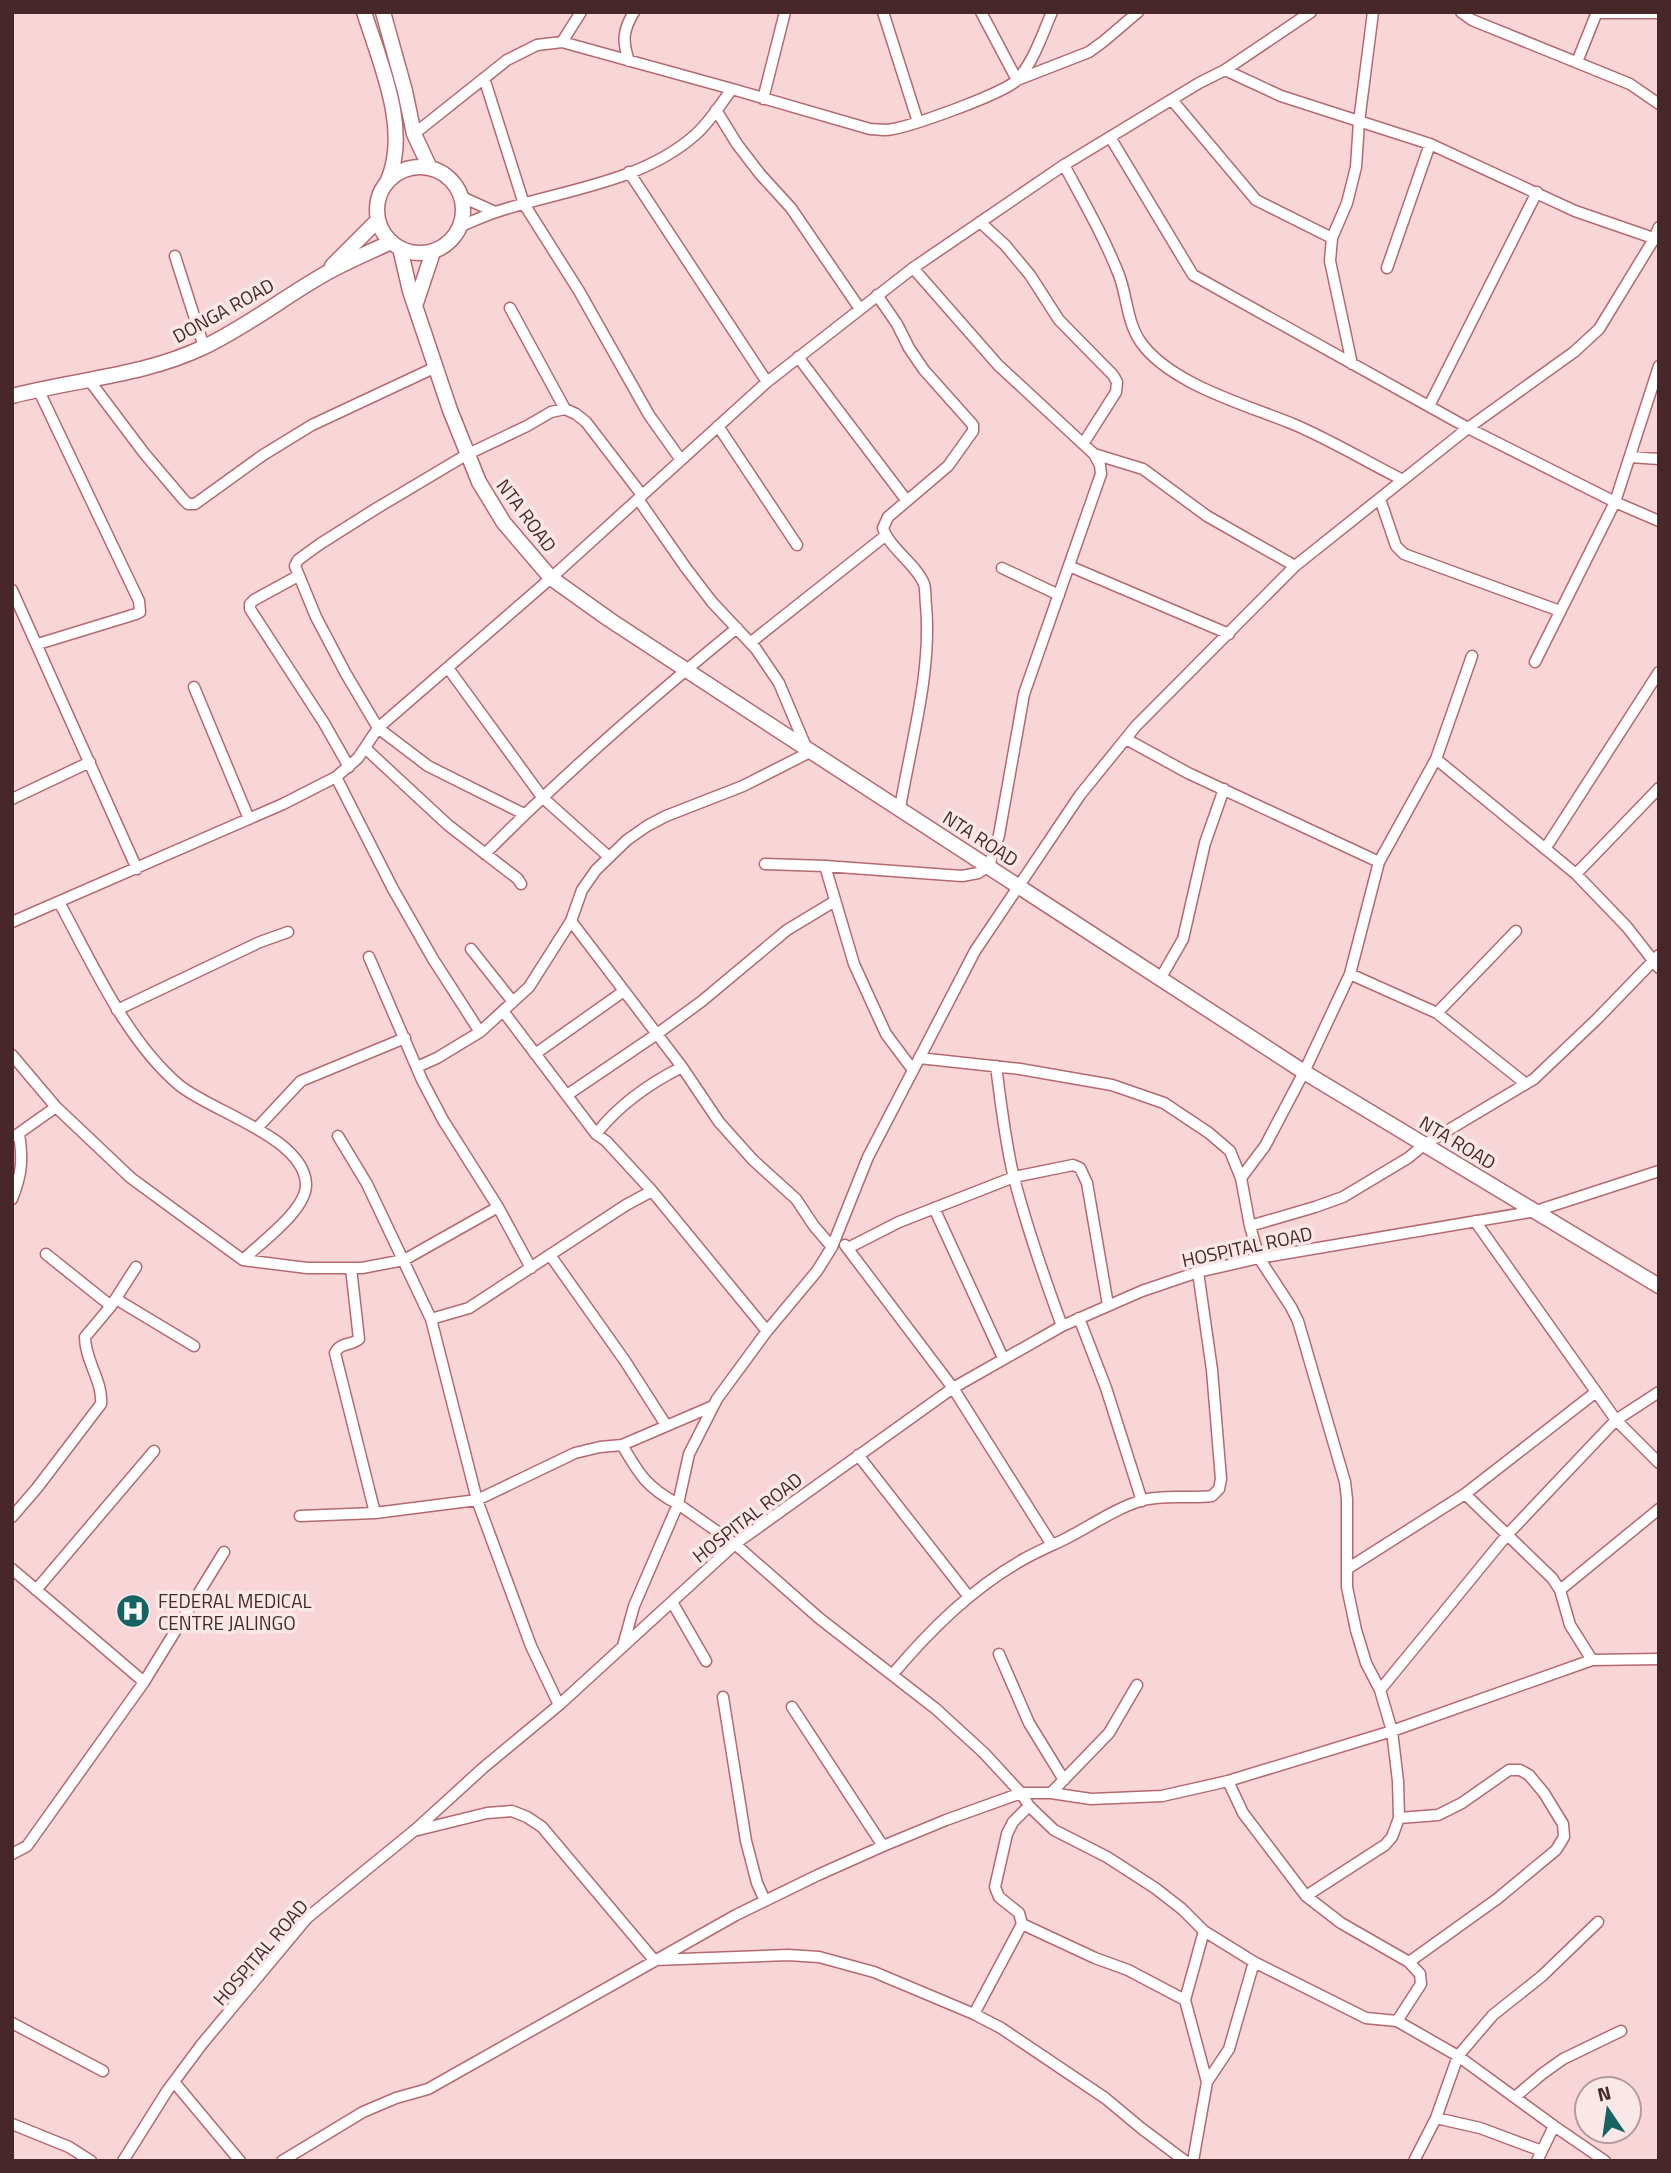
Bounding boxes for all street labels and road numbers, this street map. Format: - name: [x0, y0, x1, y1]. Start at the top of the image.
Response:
- street label: DONGA ROAD: [167, 270, 279, 350]
- street label: NTA ROAD: [490, 472, 564, 558]
- street label: NTA ROAD: [937, 803, 1025, 873]
- street label: NTA ROAD: [1414, 1108, 1502, 1176]
- street label: HOSPITAL ROAD: [1179, 1218, 1315, 1274]
- street label: HOSPITAL ROAD: [686, 1465, 808, 1569]
- street label: HOSPITAL ROAD: [205, 1892, 315, 2012]

